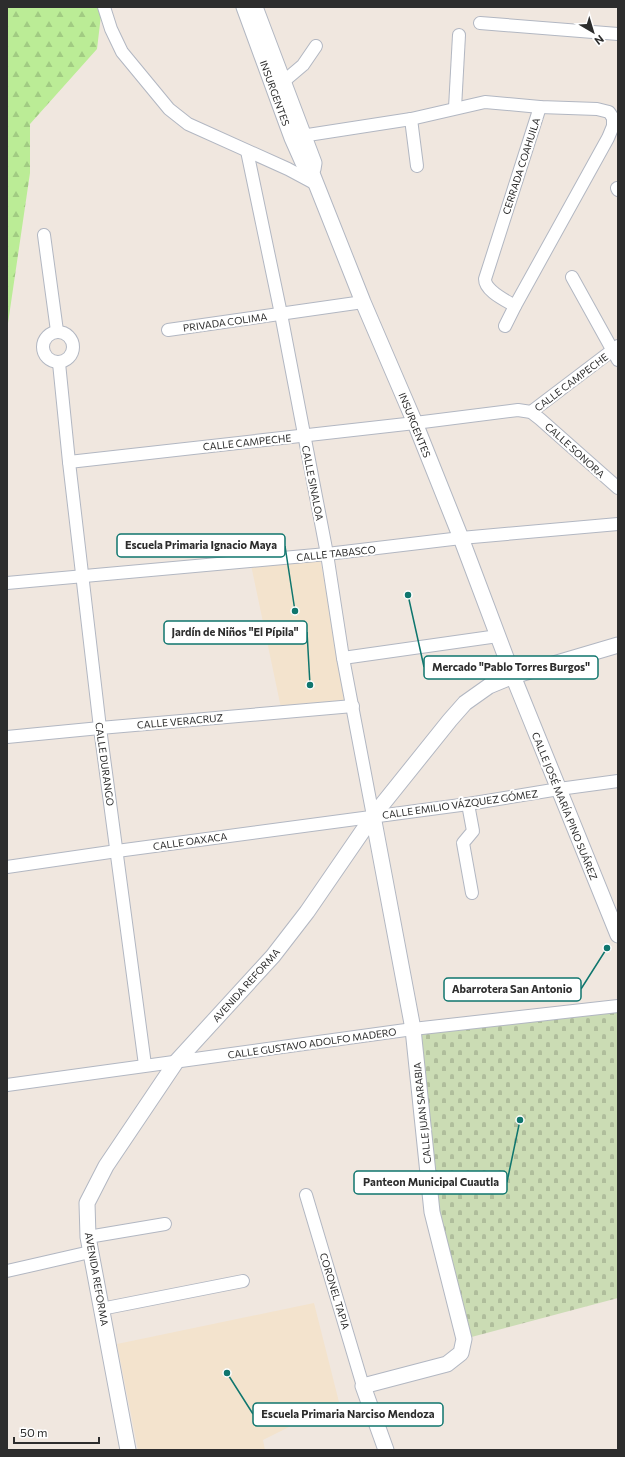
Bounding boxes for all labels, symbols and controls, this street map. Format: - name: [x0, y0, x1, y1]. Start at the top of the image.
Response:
- north arrow: [573, 12, 613, 52]
- text: N: [592, 33, 607, 48]
- street label: INSURGENTES: [258, 58, 292, 128]
- street label: CERRADA COAHUILA: [500, 116, 542, 216]
- street label: PRIVADA COLIMA: [182, 310, 268, 334]
- street label: CALLE CAMPECHE: [532, 350, 610, 414]
- street label: INSURGENTES: [396, 391, 434, 459]
- street label: CALLE SONORA: [543, 420, 607, 480]
- street label: CALLE CAMPECHE: [202, 431, 292, 453]
- street label: CALLE SINALOA: [300, 444, 326, 522]
- callout: Escuela Primaria Ignacio Maya: [117, 534, 285, 557]
- text: Escuela Primaria Ignacio Maya: [125, 538, 277, 551]
- street label: CALLE TABASCO: [296, 543, 376, 563]
- callout: Jardín de Niños "El Pípila": [164, 621, 307, 644]
- text: Jardín de Niños "El Pípila": [171, 625, 299, 639]
- callout: Mercado "Pablo Torres Burgos": [424, 656, 598, 679]
- text: Mercado "Pablo Torres Burgos": [432, 660, 590, 673]
- street label: CALLE VERACRUZ: [136, 711, 224, 731]
- street label: CALLE DURANGO: [93, 721, 117, 807]
- street label: CALLE JOSÉ MARÍA PINO SUÁREZ: [530, 730, 600, 882]
- street label: CALLE EMILIO VÁZQUEZ GÓMEZ: [381, 787, 539, 821]
- street label: CALLE OAXACA: [152, 830, 228, 852]
- street label: AVENIDA REFORMA: [210, 946, 282, 1024]
- callout: Abarrotera San Antonio: [444, 978, 581, 1001]
- text: Abarrotera San Antonio: [452, 982, 573, 995]
- street label: CALLE GUSTAVO ADOLFO MADERO: [227, 1025, 397, 1061]
- street label: CALLE JUAN SARABIA: [411, 1062, 433, 1164]
- callout: Panteon Municipal Cuautla: [354, 1171, 507, 1194]
- text: Panteon Municipal Cuautla: [363, 1175, 499, 1188]
- street label: AVENIDA REFORMA: [83, 1231, 111, 1327]
- street label: CORONEL TAPIA: [318, 1251, 352, 1331]
- callout: Escuela Primaria Narciso Mendoza: [253, 1403, 443, 1426]
- text: Escuela Primaria Narciso Mendoza: [261, 1407, 435, 1420]
- scale bar: [14, 1419, 99, 1445]
- text: 50 m: [20, 1425, 48, 1439]

